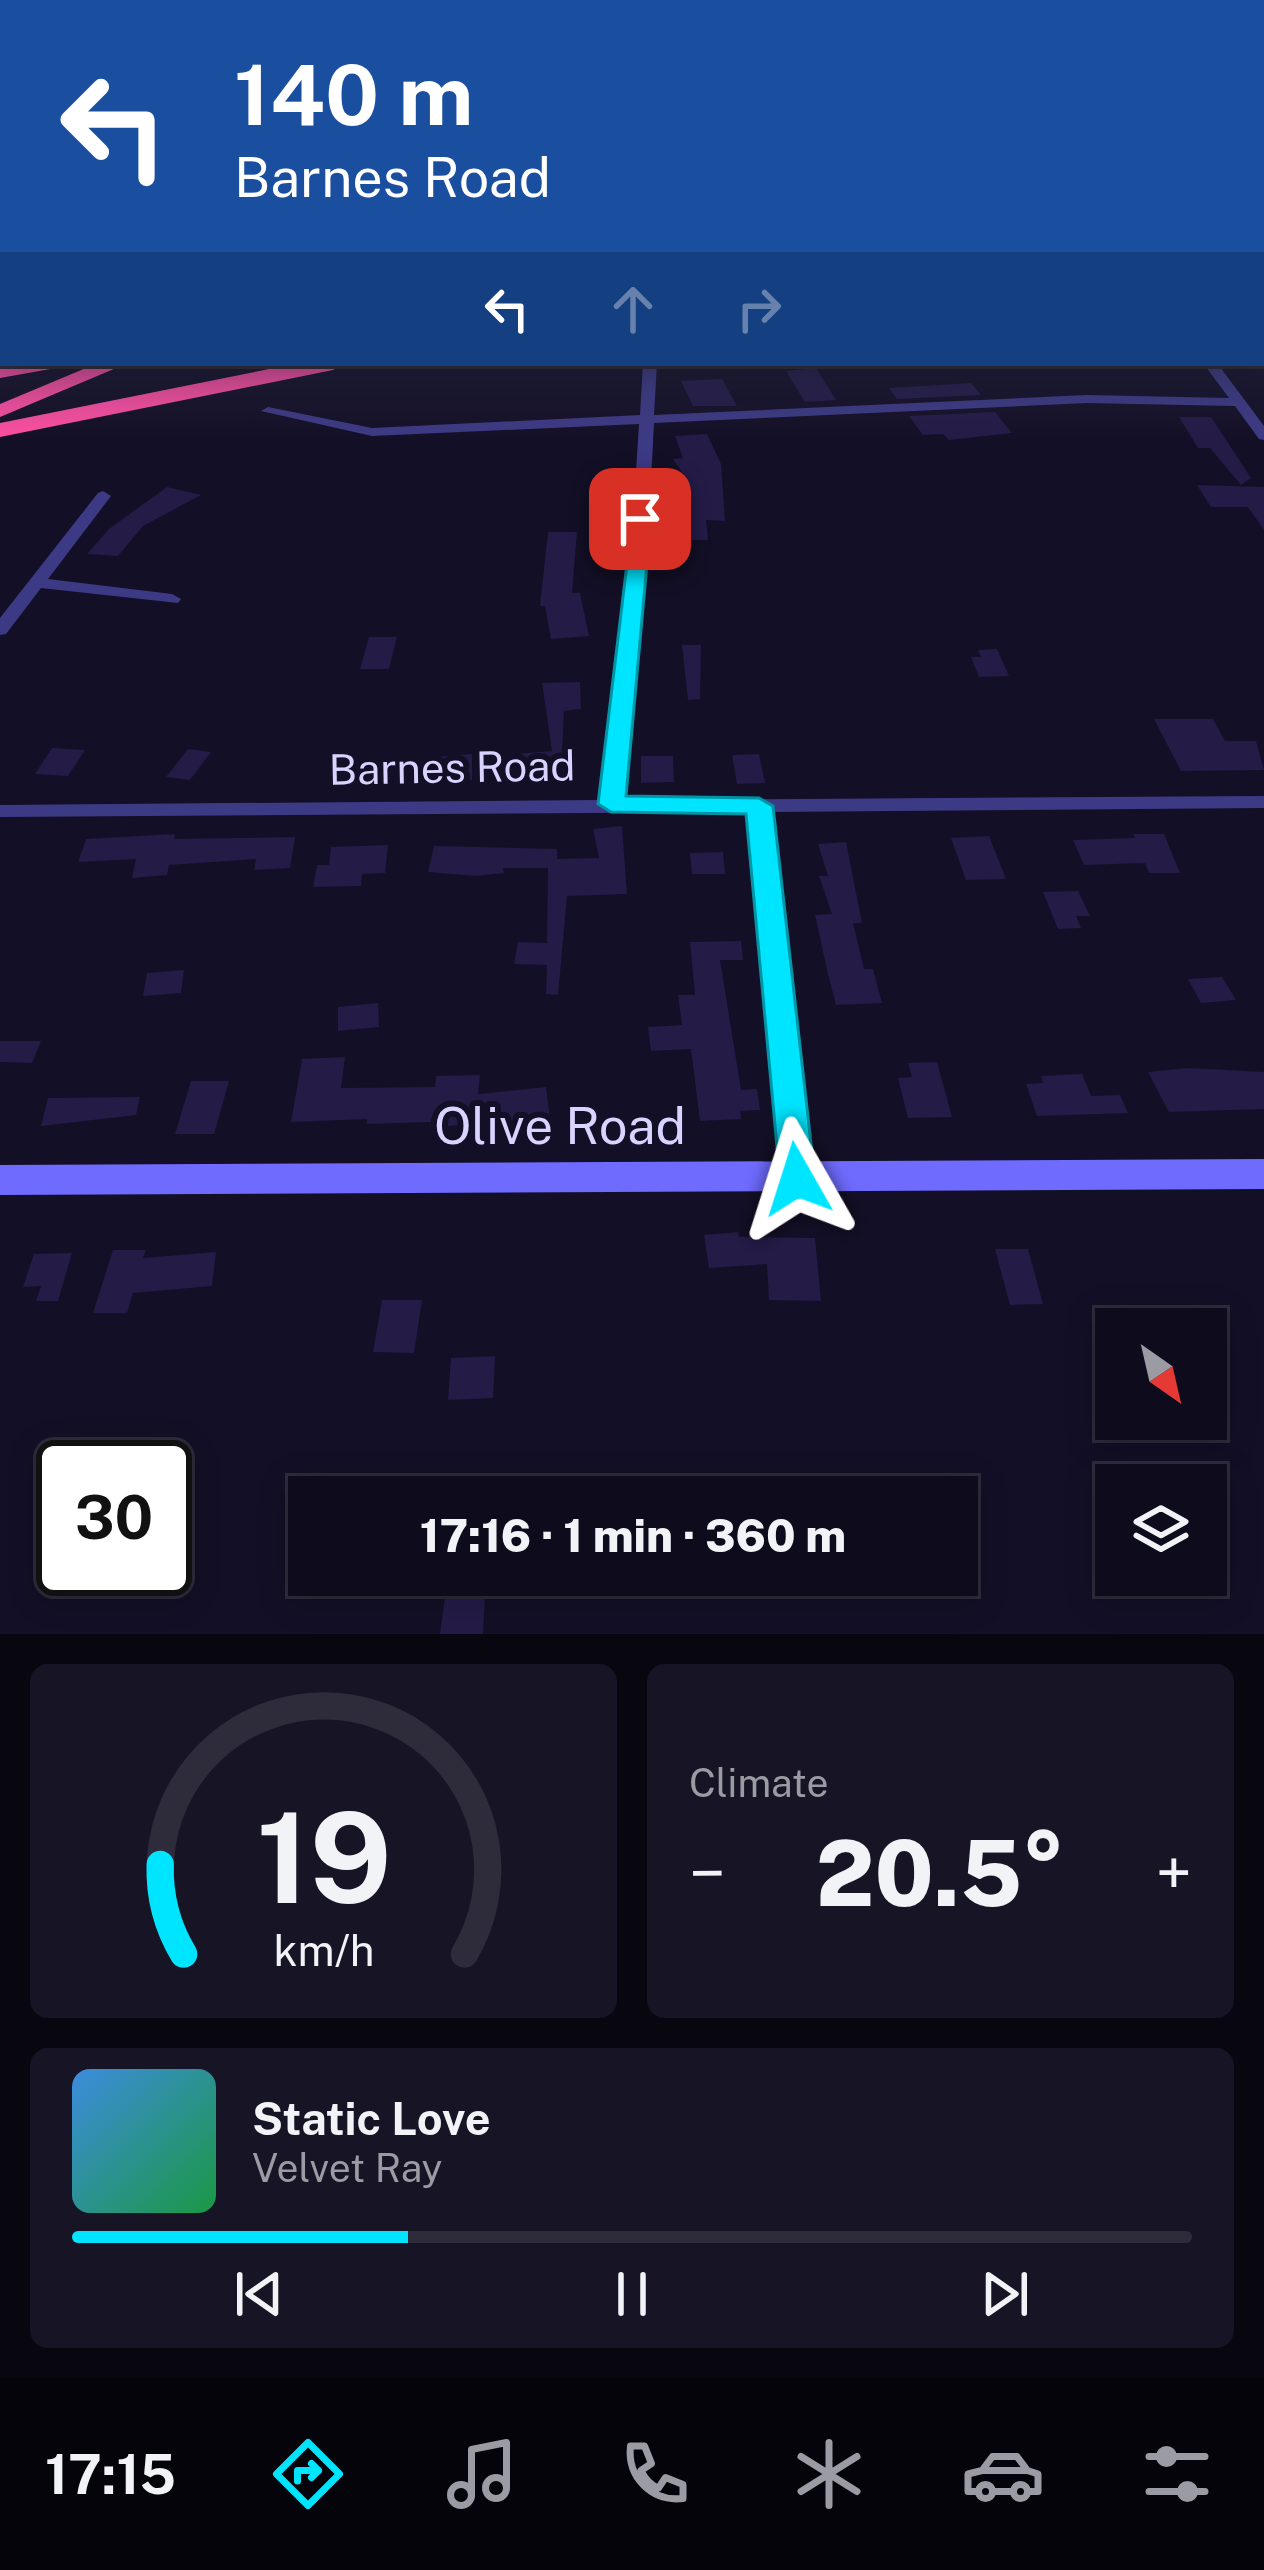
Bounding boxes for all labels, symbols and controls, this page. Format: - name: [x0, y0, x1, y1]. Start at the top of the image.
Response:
- text: 140 m: [234, 45, 473, 144]
- icon: left: [36, 48, 192, 204]
- text: Barnes Road: [234, 146, 551, 209]
- icon: left: [474, 276, 540, 342]
- icon: ahead: [600, 276, 666, 342]
- icon: right: [726, 276, 792, 342]
- pin: [589, 468, 691, 570]
- icon: arrive: [607, 486, 673, 552]
- street label: Barnes Road: [328, 740, 576, 794]
- street label: Olive Road: [434, 1096, 686, 1155]
- position arrow: [734, 1116, 860, 1242]
- north arrow: [1095, 1308, 1227, 1440]
- map controls: [1095, 1308, 1227, 1596]
- speed limit sign: 30: [36, 1440, 192, 1596]
- button: layers: [1095, 1464, 1227, 1596]
- text: 17:16 · 1 min · 360 m: [420, 1509, 846, 1562]
- text: Climate: [689, 1760, 829, 1806]
- text: 19: [256, 1784, 391, 1931]
- text: 20.5°: [816, 1820, 1065, 1926]
- text: −: [689, 1834, 726, 1912]
- text: +: [1155, 1834, 1192, 1912]
- text: km/h: [273, 1925, 374, 1976]
- text: Static Love: [252, 2092, 491, 2145]
- text: Velvet Ray: [252, 2145, 442, 2191]
- icon: previous: [226, 2261, 292, 2327]
- icon: pause: [599, 2261, 665, 2327]
- icon: next: [972, 2261, 1038, 2327]
- icon: directions: [266, 2432, 350, 2516]
- icon: music: [440, 2432, 524, 2516]
- icon: phone: [613, 2432, 697, 2516]
- icon: climate: [787, 2432, 871, 2516]
- icon: car: [961, 2432, 1045, 2516]
- icon: filters: [1135, 2432, 1219, 2516]
- text: 17:15: [45, 2443, 176, 2506]

